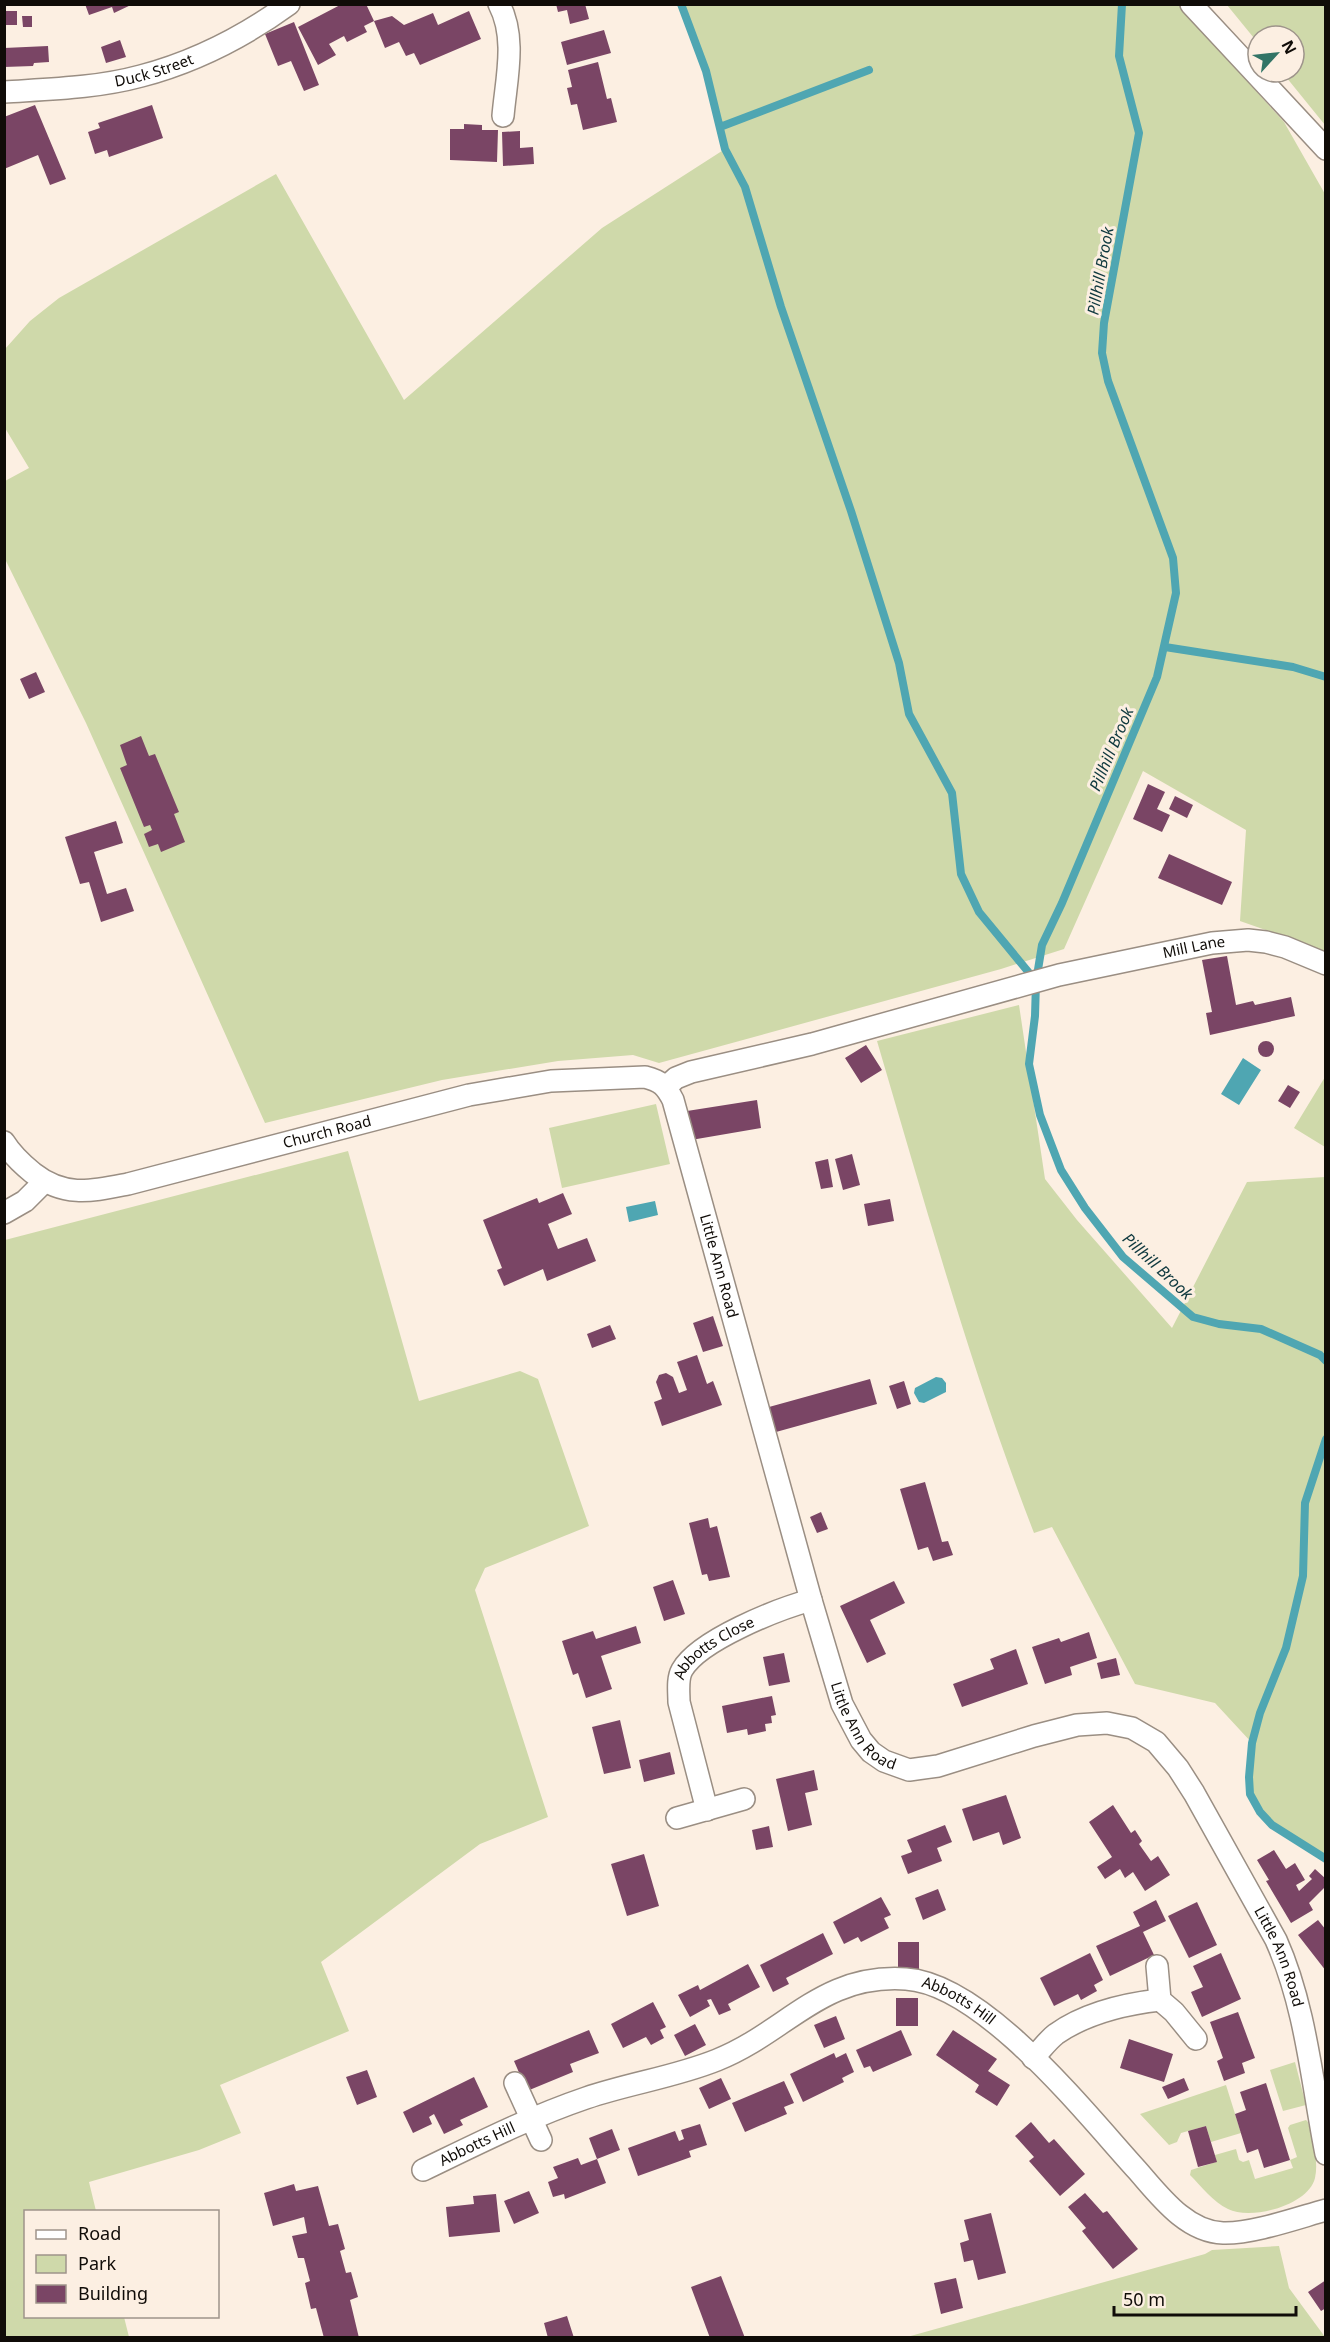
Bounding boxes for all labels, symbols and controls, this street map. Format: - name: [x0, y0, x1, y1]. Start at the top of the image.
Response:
- north arrow: [1246, 24, 1306, 84]
- text: N: [1277, 36, 1302, 58]
- street label: Duck Street: [113, 48, 196, 91]
- water label: Pillhill Brook: [1081, 224, 1119, 317]
- water label: Pillhill Brook: [1084, 703, 1139, 794]
- street label: Mill Lane: [1161, 931, 1226, 962]
- street label: Church Road: [281, 1110, 373, 1152]
- street label: Little Ann Road: [696, 1212, 744, 1320]
- water label: Pillhill Brook: [1118, 1228, 1199, 1305]
- street label: Abbotts Close: [668, 1611, 757, 1682]
- street label: Little Ann Road: [827, 1679, 899, 1774]
- street label: Little Ann Road: [1250, 1902, 1309, 2009]
- street label: Abbotts Hill: [920, 1971, 1000, 2029]
- street label: Abbotts Hill: [435, 2117, 518, 2170]
- legend: [24, 2210, 219, 2318]
- text: Road: [78, 2221, 121, 2245]
- text: Park: [78, 2251, 116, 2275]
- scale bar: [1114, 2279, 1296, 2317]
- text: Building: [78, 2281, 148, 2305]
- text: 50 m: [1123, 2287, 1165, 2311]

